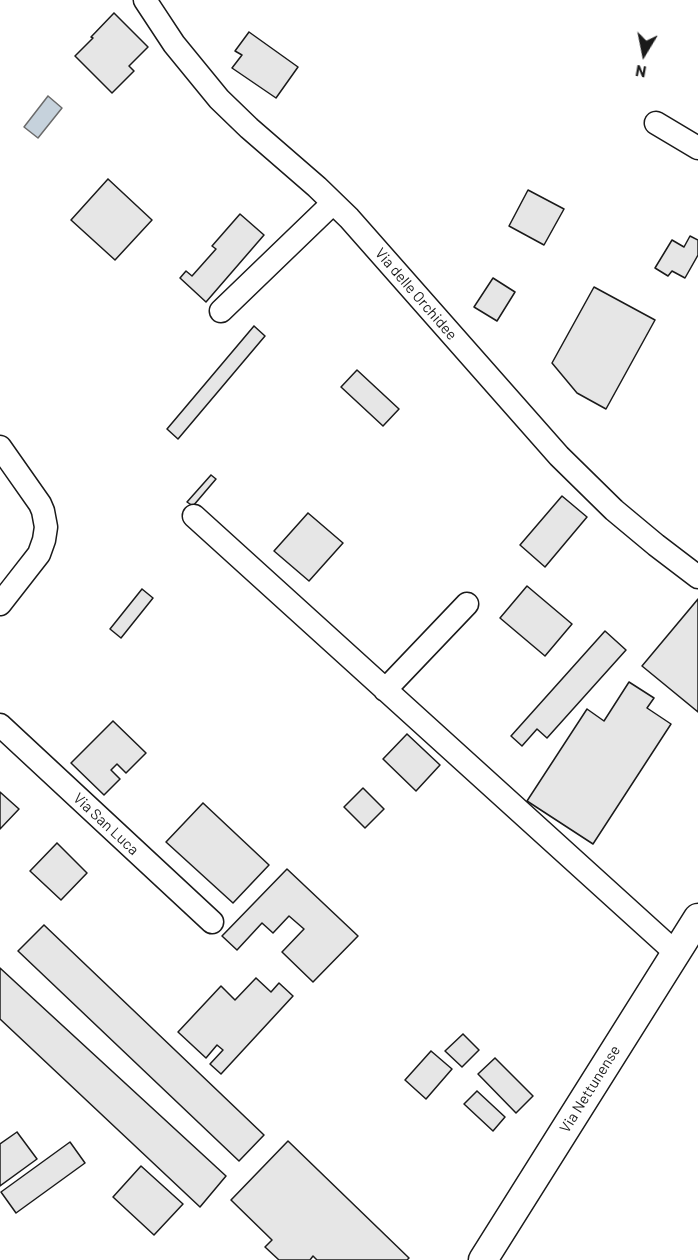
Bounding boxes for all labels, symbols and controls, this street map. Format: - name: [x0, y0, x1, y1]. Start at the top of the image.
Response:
- north arrow: [614, 24, 674, 84]
- text: N: [634, 62, 648, 82]
- street label: Via delle Orchidee: [371, 244, 461, 344]
- street label: Via San Luca: [70, 789, 142, 859]
- street label: Via Nettunense: [556, 1042, 624, 1136]

